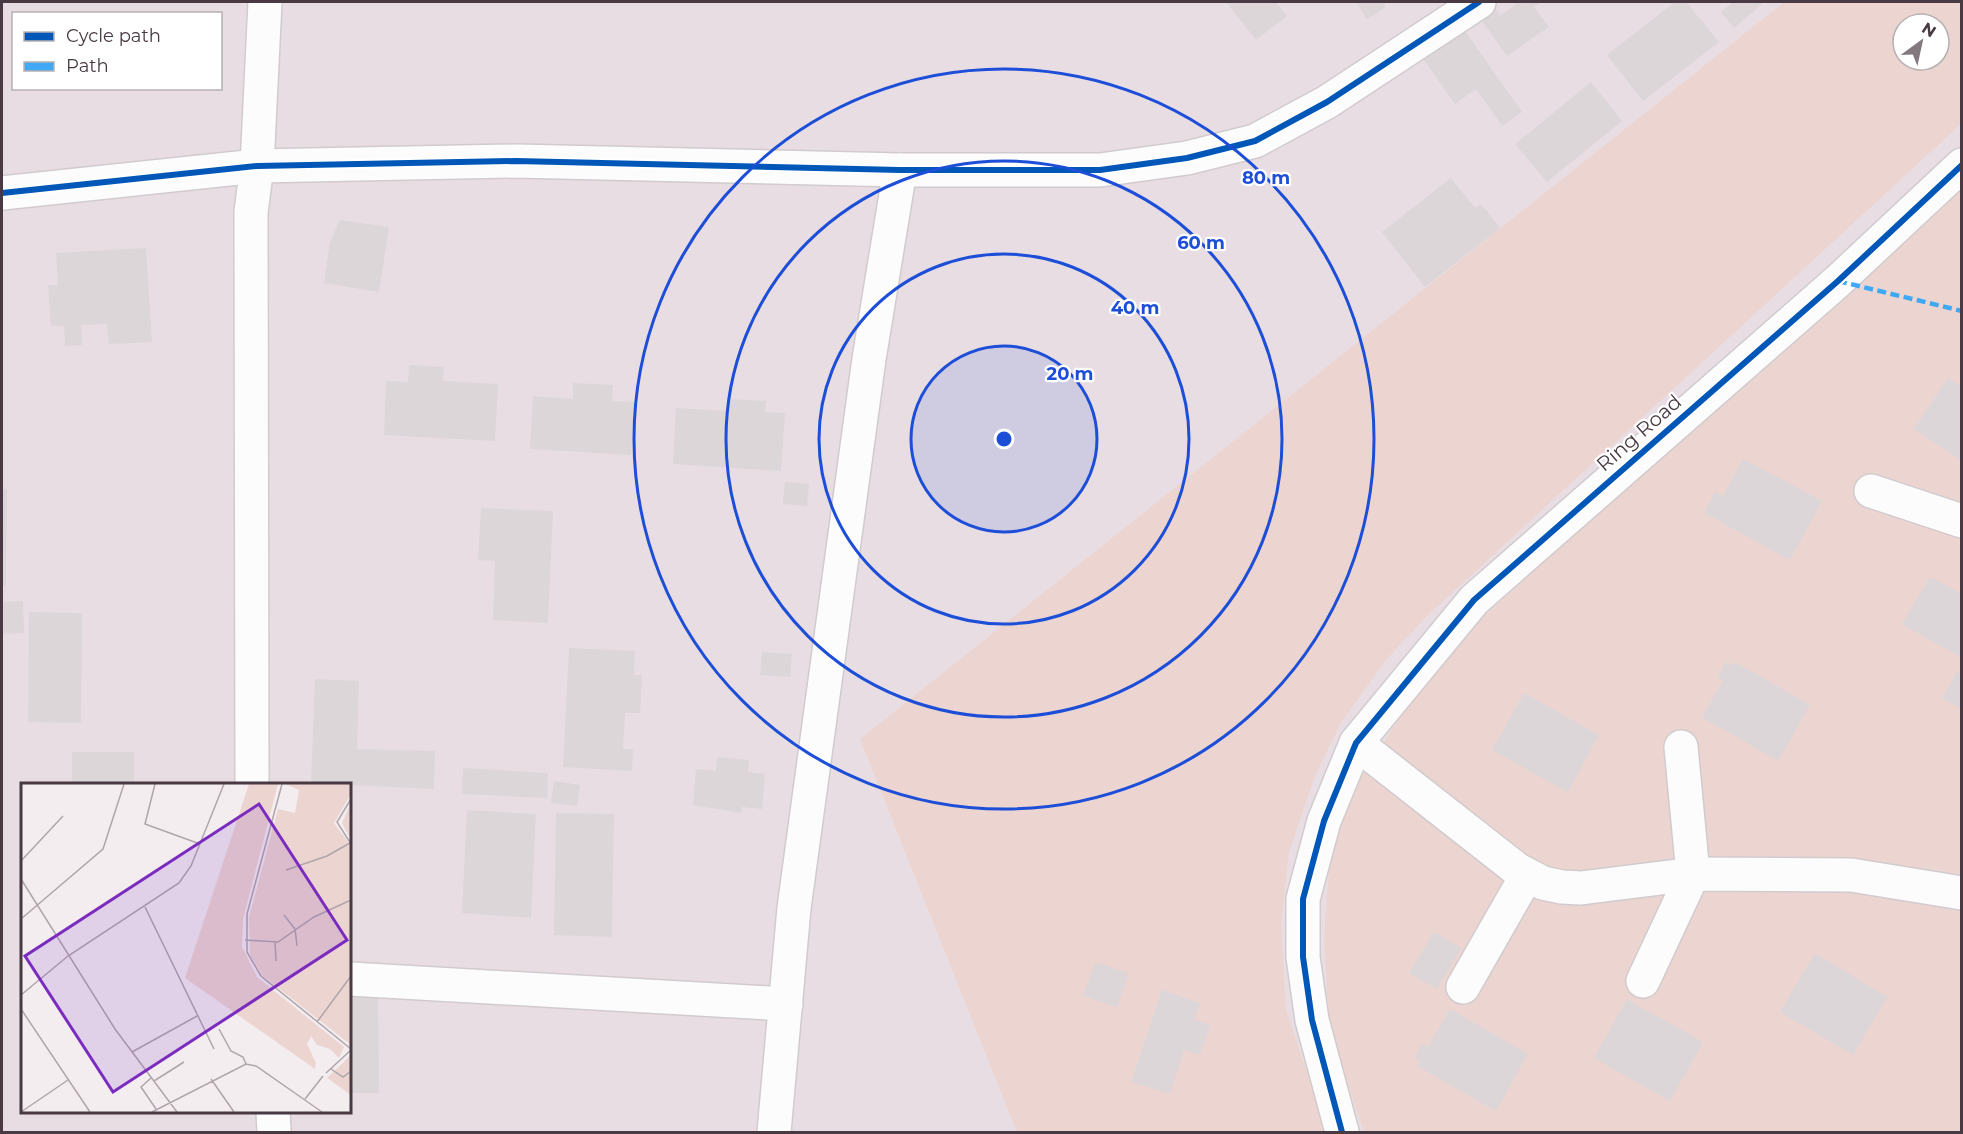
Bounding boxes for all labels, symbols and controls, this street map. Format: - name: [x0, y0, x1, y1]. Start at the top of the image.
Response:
- legend: [12, 12, 222, 90]
- north arrow: [1891, 12, 1951, 72]
- text: N: [1918, 18, 1939, 41]
- text: Cycle path: [66, 25, 161, 47]
- text: Path: [66, 55, 109, 77]
- text: 80 m: [1242, 167, 1290, 189]
- text: 60 m: [1177, 232, 1225, 254]
- text: 40 m: [1111, 297, 1159, 319]
- text: 20 m: [1047, 363, 1093, 385]
- street label: Ring Road: [1592, 390, 1686, 476]
- centre of rings: [994, 429, 1014, 449]
- inset map: [21, 783, 351, 1113]

